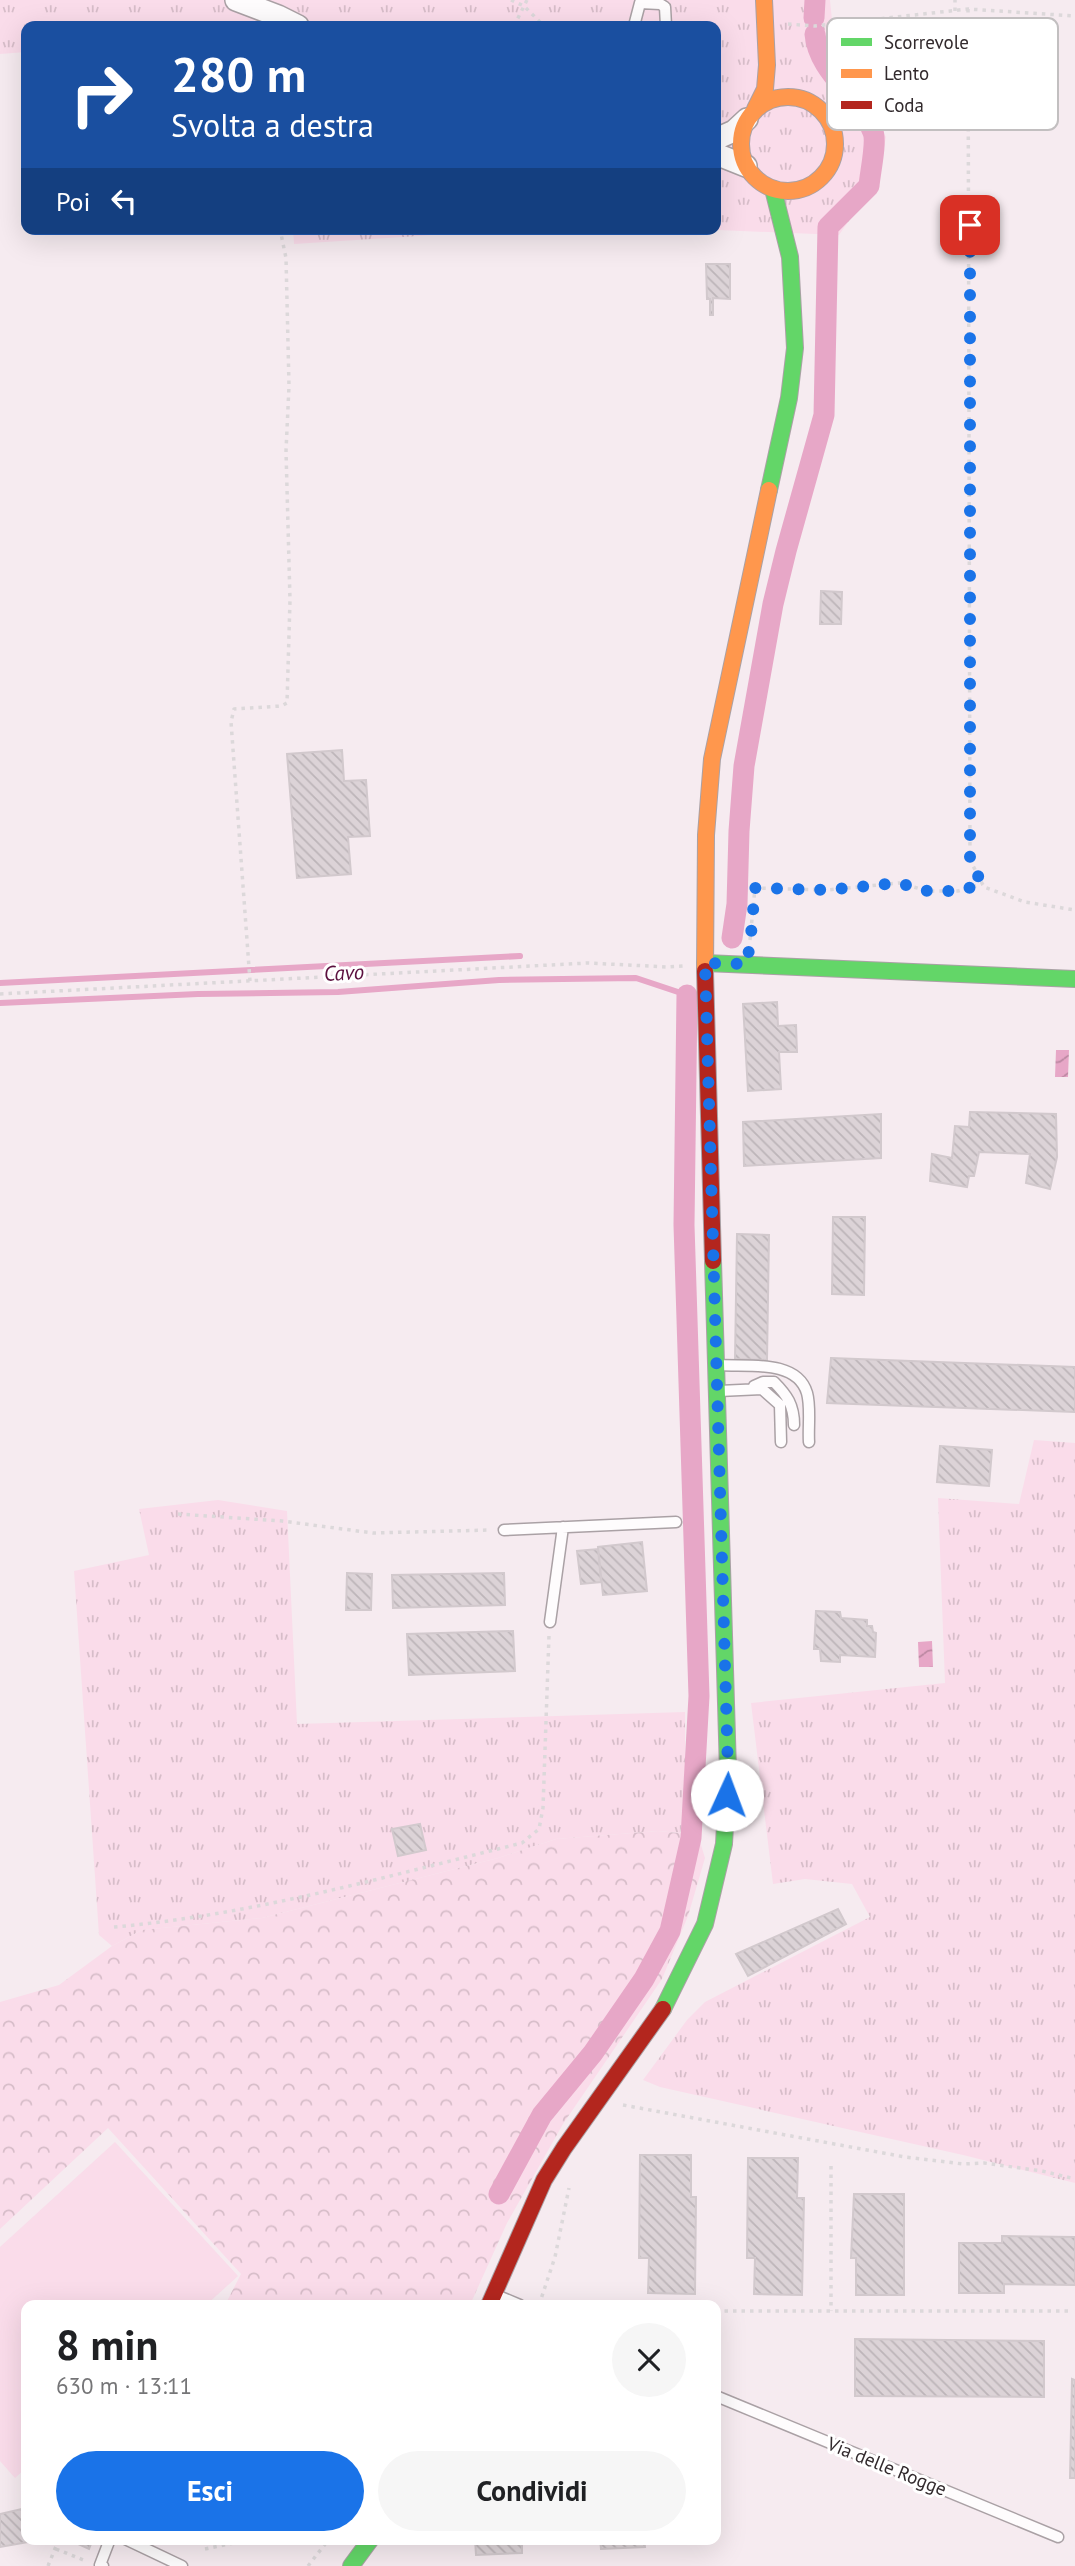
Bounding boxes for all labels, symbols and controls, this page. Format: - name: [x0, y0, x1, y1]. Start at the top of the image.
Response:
- legend: [827, 18, 1058, 130]
- text: Scorrevole: [884, 30, 969, 54]
- text: 280 m: [171, 42, 306, 106]
- icon: right: [56, 49, 147, 140]
- text: Lento: [884, 61, 929, 85]
- text: Coda: [884, 93, 924, 117]
- text: Svolta a destra: [171, 104, 374, 146]
- icon: left: [105, 182, 143, 220]
- text: Poi: [56, 185, 91, 218]
- pin: [940, 195, 1000, 255]
- icon: arrive: [951, 206, 989, 244]
- water label: Cavo: [323, 958, 365, 987]
- position arrow: [690, 1758, 764, 1832]
- text: 8 min: [56, 2317, 158, 2372]
- button: close: [612, 2323, 686, 2397]
- text: 630 m · 13:11: [56, 2371, 192, 2400]
- street label: Via delle Rogge: [823, 2431, 950, 2501]
- button: Esci: [56, 2451, 364, 2531]
- button: Condividi: [378, 2451, 686, 2531]

